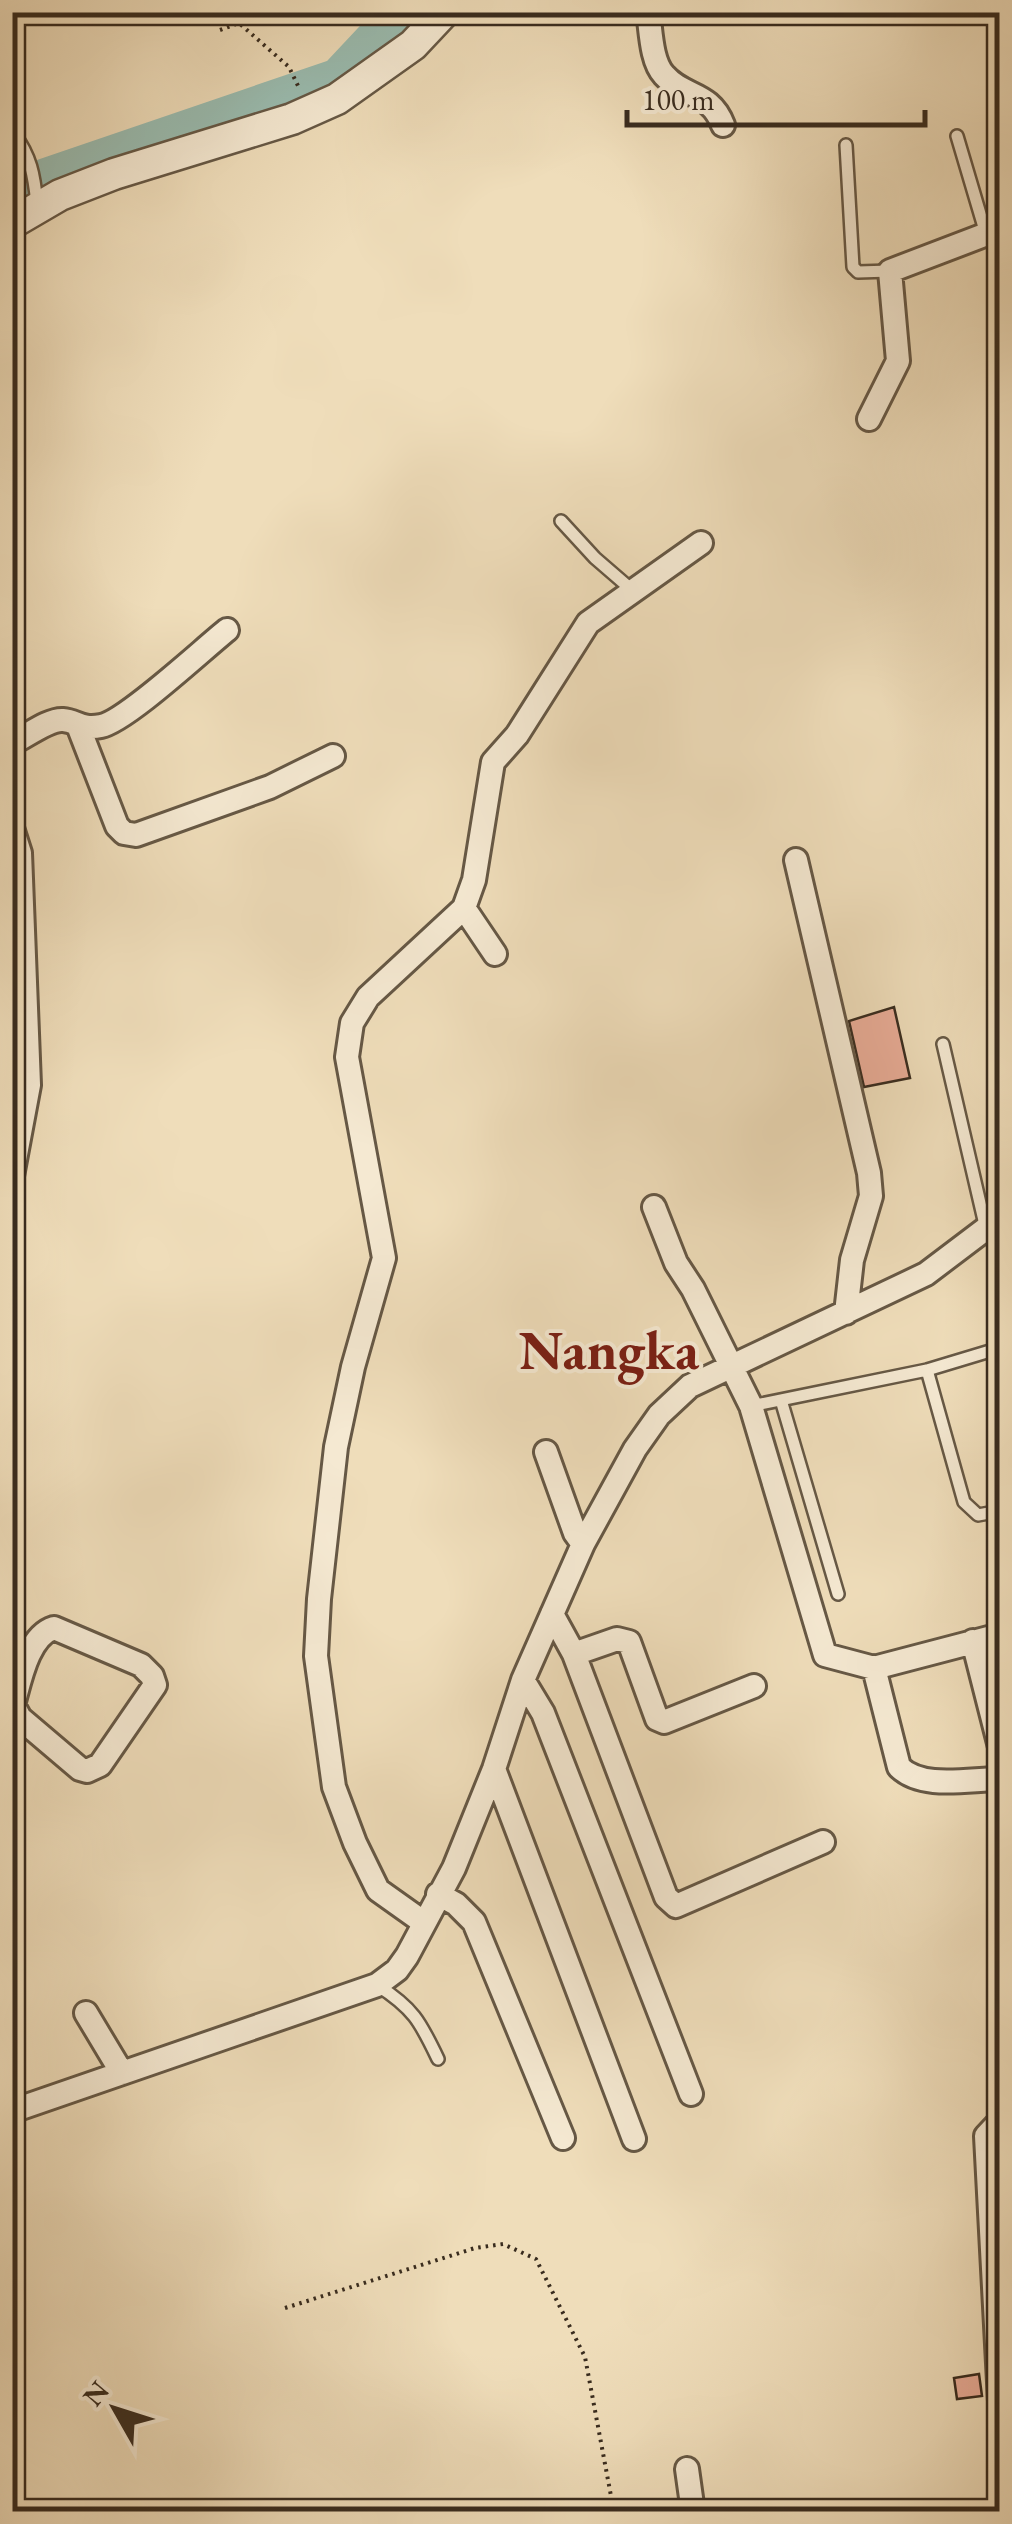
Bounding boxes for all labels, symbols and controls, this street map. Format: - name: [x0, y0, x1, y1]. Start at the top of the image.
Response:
- scale bar: [627, 65, 924, 127]
- text: 100 m: [642, 80, 715, 119]
- district label: Nangka: [519, 1314, 700, 1385]
- north arrow: [65, 2359, 165, 2459]
- text: N: [74, 2373, 117, 2413]

